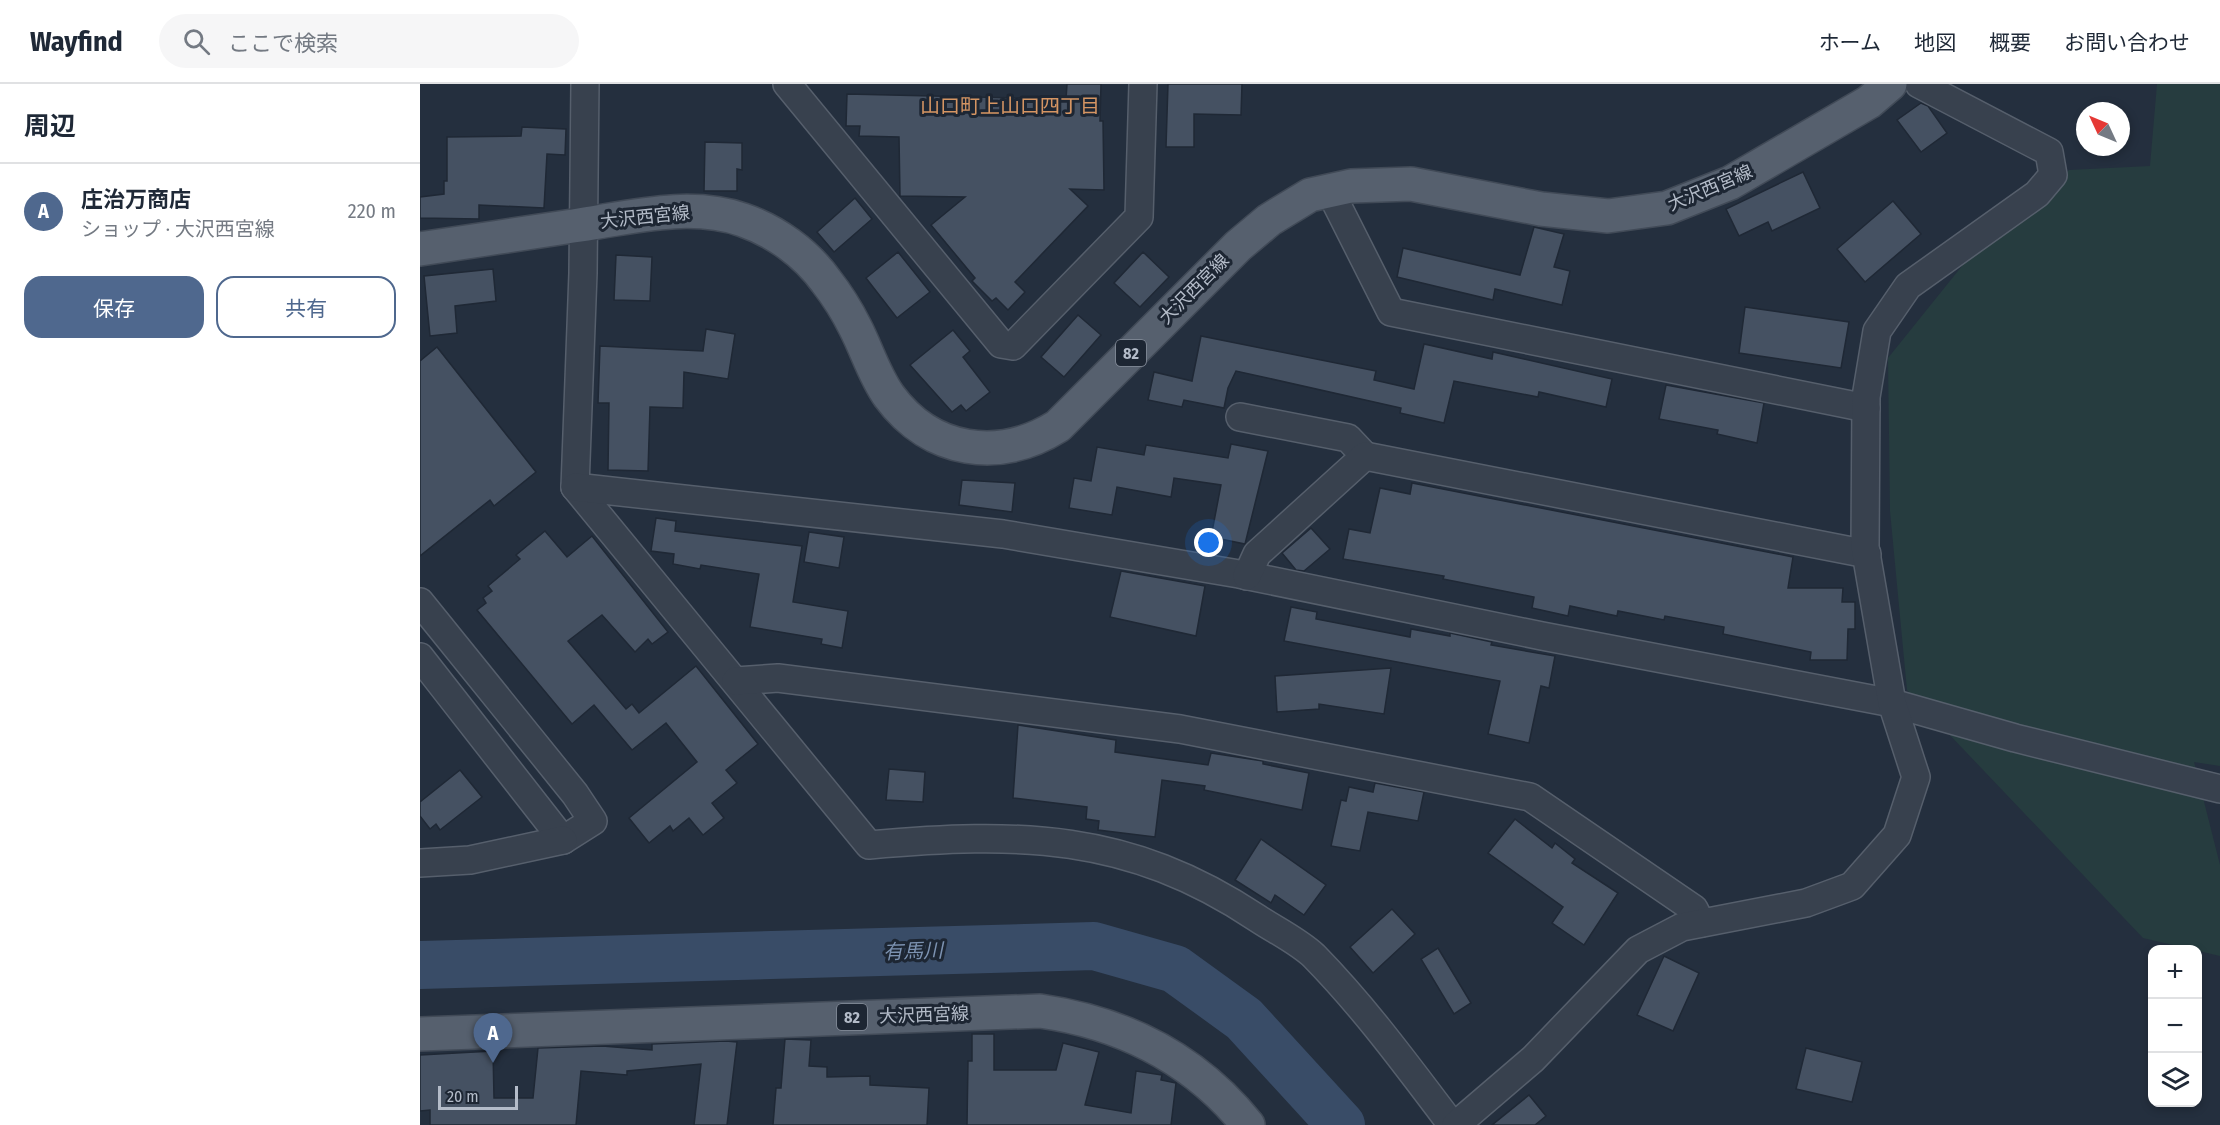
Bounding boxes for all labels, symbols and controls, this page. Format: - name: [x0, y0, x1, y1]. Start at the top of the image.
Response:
- search box: [159, 14, 579, 68]
- text: Wayfind: [30, 25, 123, 58]
- icon: search: [180, 25, 213, 58]
- text: ここで検索: [228, 30, 338, 57]
- text: ホーム: [1819, 30, 1881, 56]
- text: 地図: [1914, 30, 1956, 56]
- text: 概要: [1989, 30, 2031, 56]
- text: お問い合わせ: [2064, 30, 2190, 56]
- district label: 山口町上山口四丁目: [920, 94, 1100, 118]
- north arrow: [2076, 102, 2130, 156]
- text: 周辺: [24, 111, 76, 142]
- street label: 大沢西宮線: [1664, 160, 1756, 216]
- text: 庄治万商店: [81, 186, 191, 213]
- text: A: [38, 199, 49, 223]
- text: 220 m: [348, 199, 396, 223]
- street label: 大沢西宮線: [599, 201, 691, 233]
- text: ショップ · 大沢西宮線: [81, 217, 275, 241]
- street label: 大沢西宮線: [1154, 249, 1234, 329]
- button: 保存: [24, 276, 204, 338]
- button: 共有: [216, 276, 396, 338]
- road number: 82: [1116, 340, 1146, 366]
- your location: [1194, 528, 1223, 557]
- water label: 有馬川: [883, 938, 945, 964]
- map controls: [2148, 945, 2202, 1107]
- button: +: [2148, 945, 2202, 999]
- button: −: [2148, 999, 2202, 1053]
- street label: 大沢西宮線: [879, 1002, 969, 1028]
- road number: 82: [837, 1004, 867, 1030]
- pin: A: [474, 1014, 512, 1063]
- button: layers: [2148, 1053, 2202, 1107]
- scale bar: [438, 1083, 518, 1110]
- text: 20 m: [447, 1087, 478, 1106]

